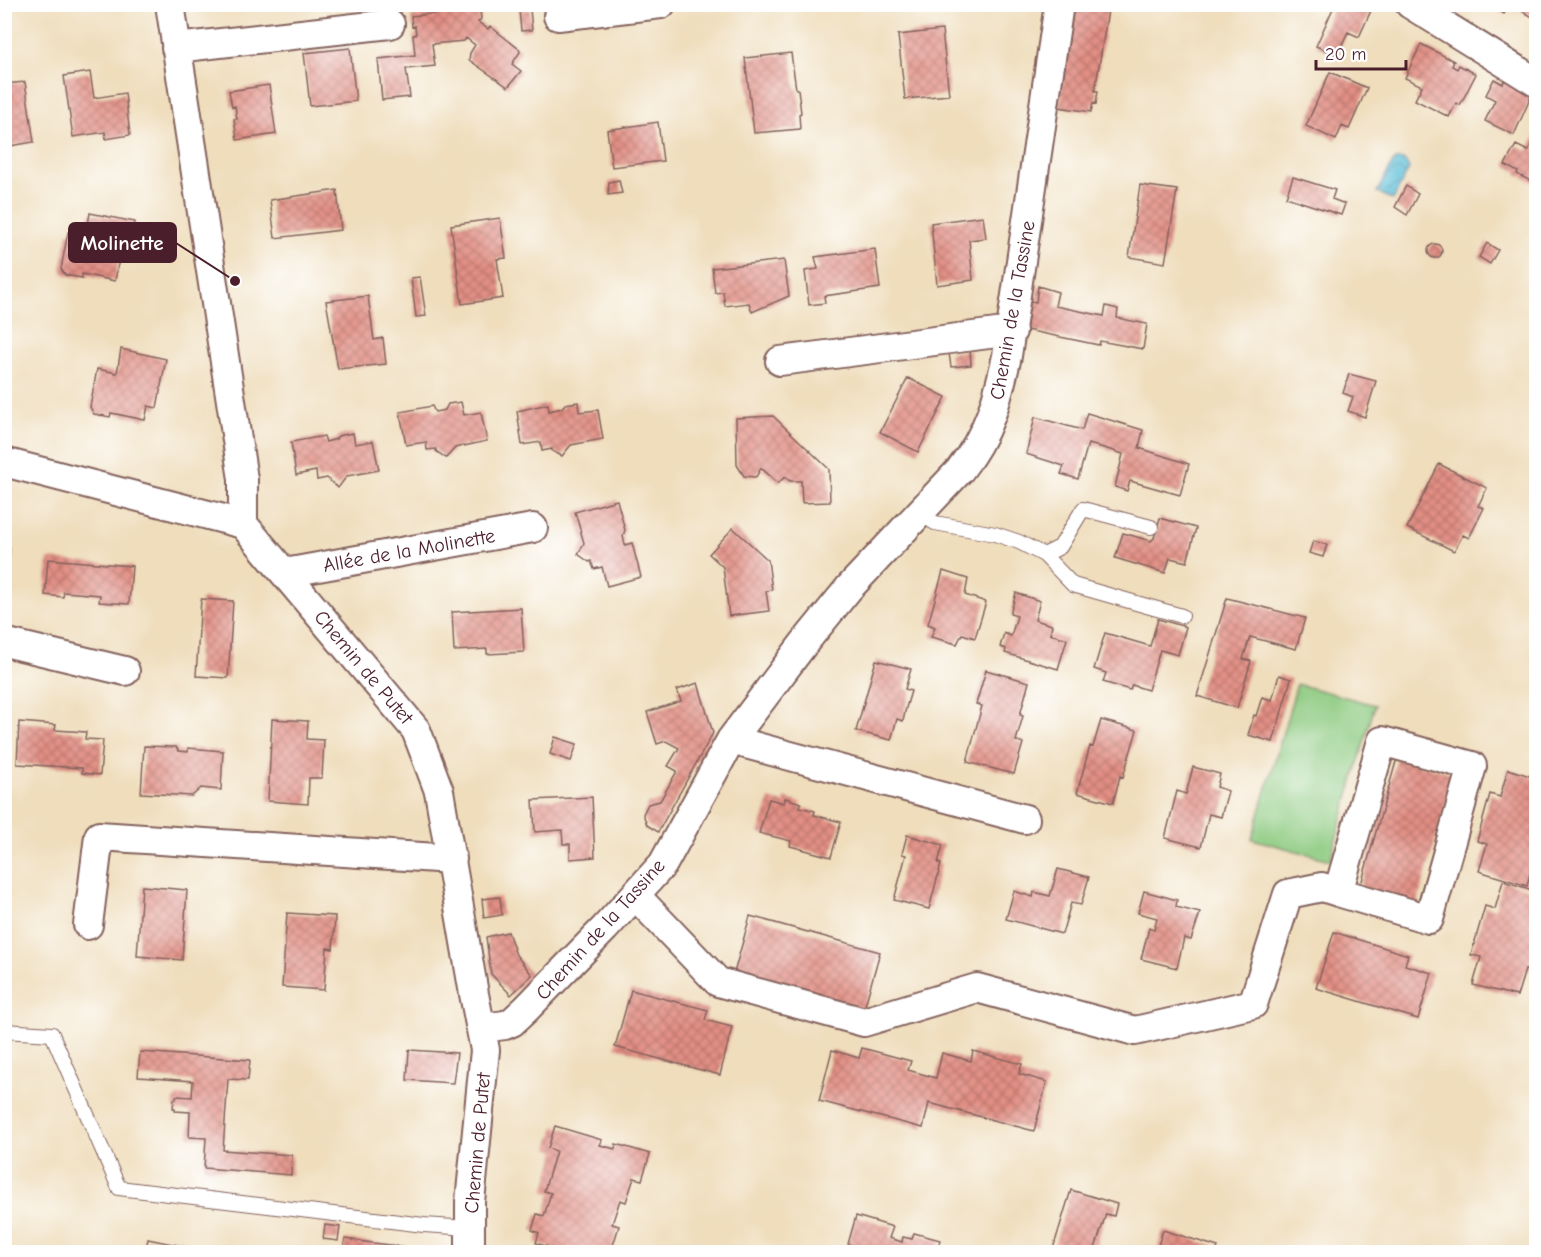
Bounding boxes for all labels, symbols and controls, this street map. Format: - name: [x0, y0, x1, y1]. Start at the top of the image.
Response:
- scale bar: [1316, 33, 1406, 71]
- text: 20 m: [1325, 44, 1366, 65]
- street label: Chemin de la Tassine: [985, 219, 1040, 402]
- callout: Molinette: [69, 223, 176, 262]
- text: Molinette: [80, 231, 164, 255]
- street label: Allée de la Molinette: [321, 524, 497, 577]
- street label: Chemin de Putet: [309, 606, 419, 730]
- street label: Chemin de la Tassine: [531, 854, 670, 1005]
- street label: Chemin de Putet: [460, 1070, 495, 1215]

